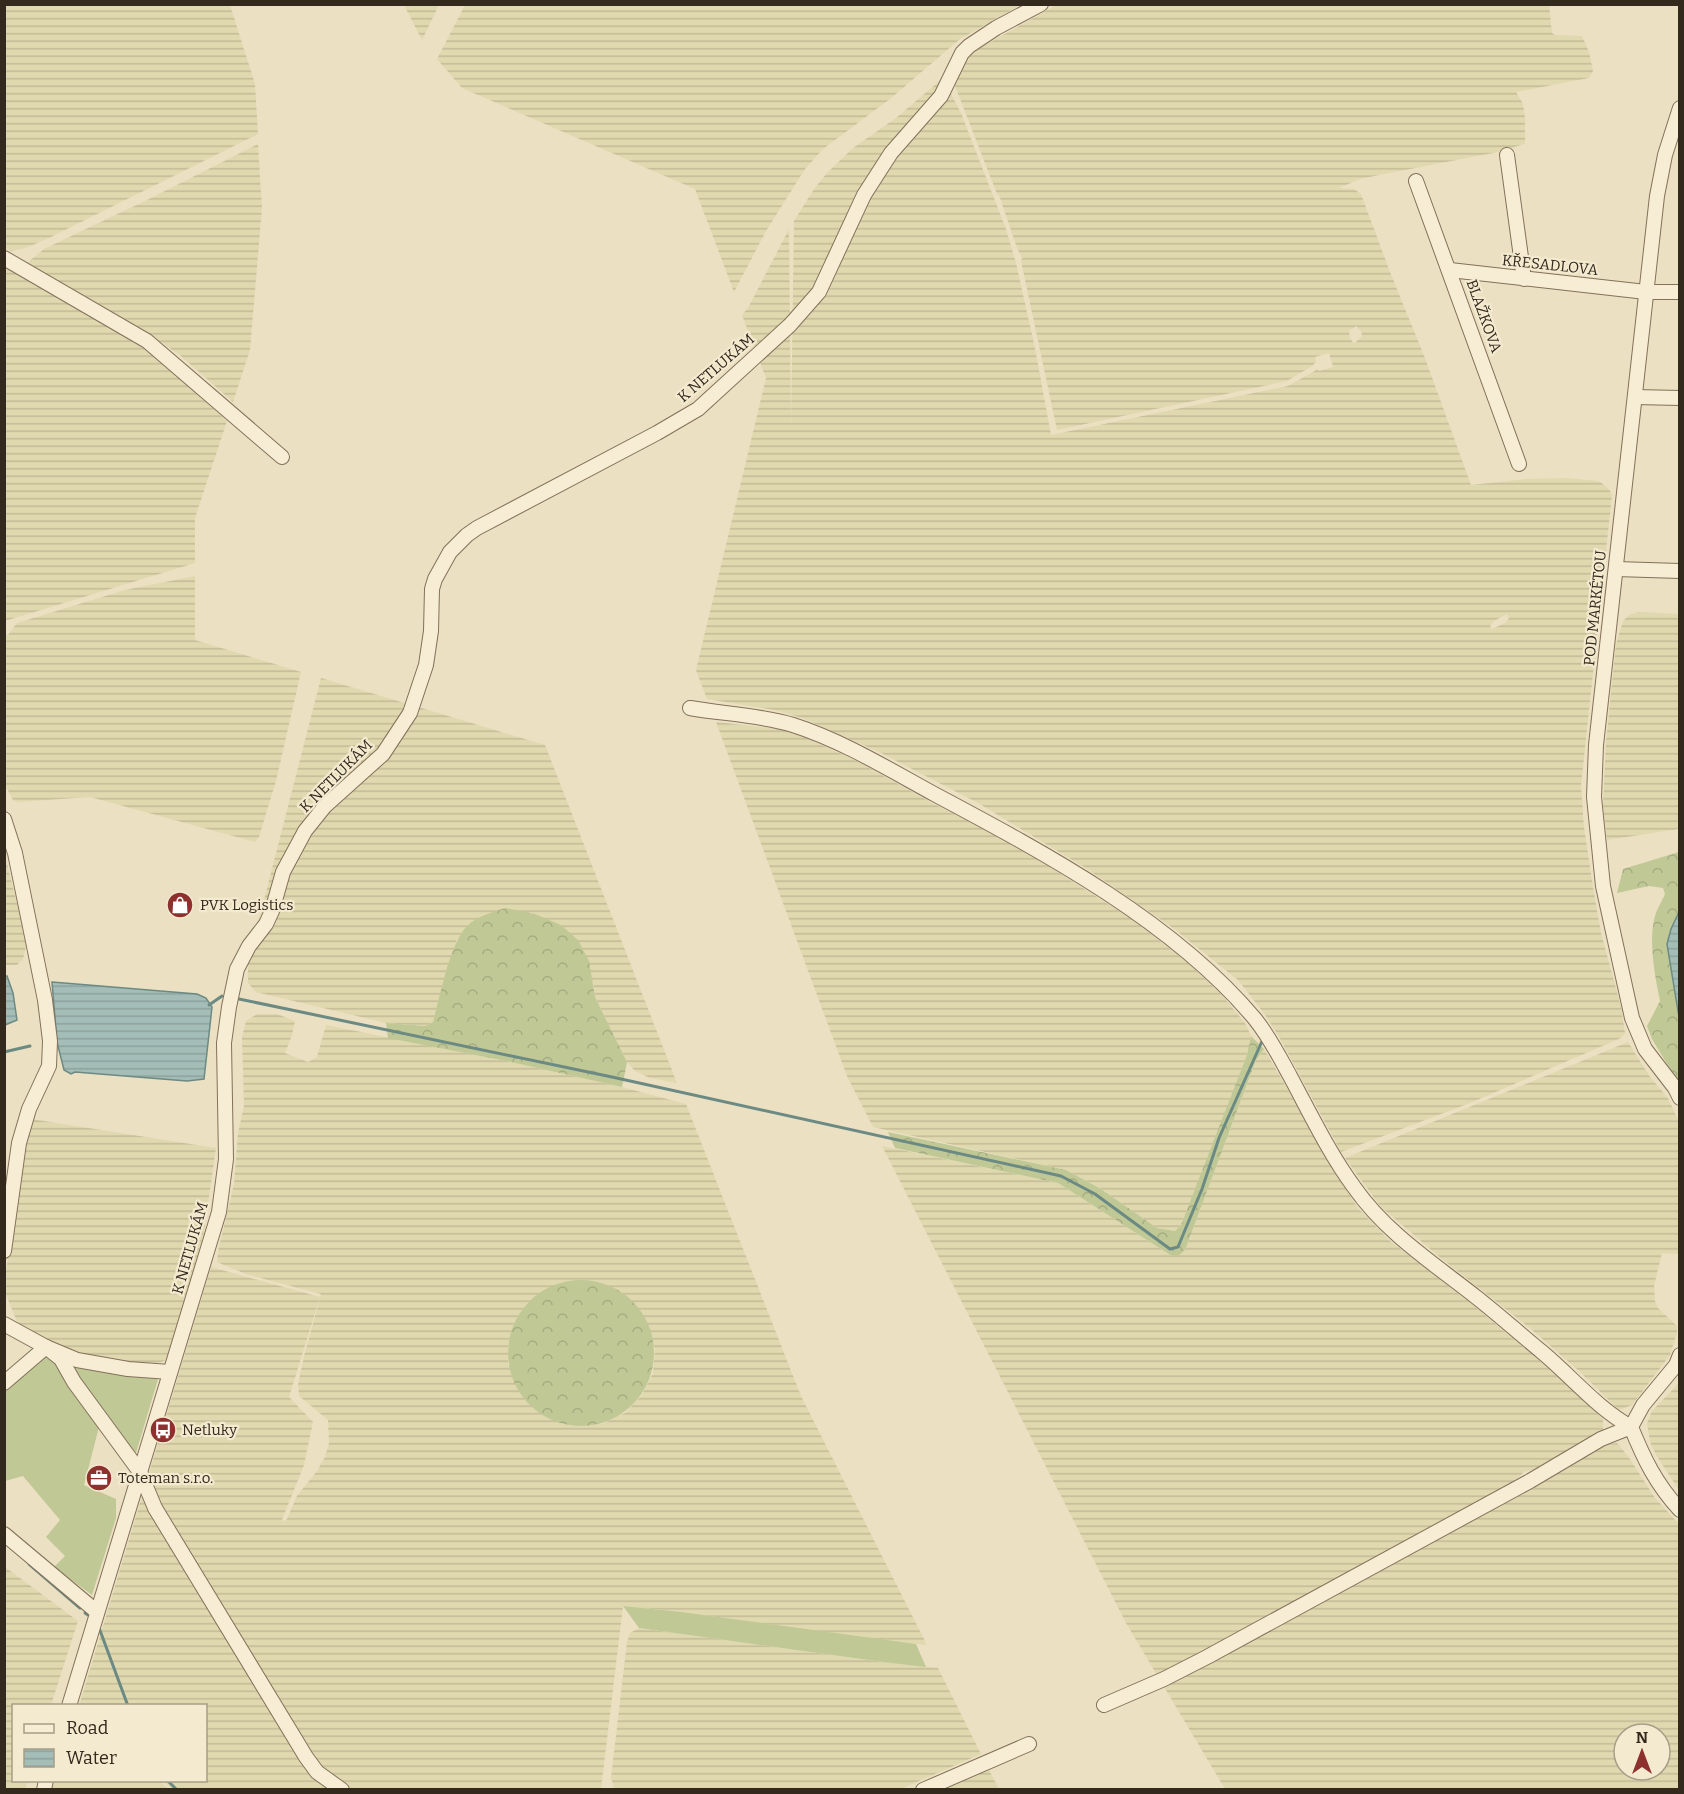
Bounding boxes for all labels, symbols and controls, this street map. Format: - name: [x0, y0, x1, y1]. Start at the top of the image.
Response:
- street label: KŘESADLOVA: [1501, 251, 1599, 279]
- street label: BLAŽKOVA: [1462, 277, 1506, 355]
- street label: K NETLUKÁM: [674, 330, 758, 406]
- street label: POD MARKÉTOU: [1580, 549, 1610, 667]
- street label: K NETLUKÁM: [296, 736, 376, 816]
- shop icon: PVK Logistics: [165, 890, 195, 920]
- place label: PVK Logistics: [200, 896, 293, 914]
- street label: K NETLUKÁM: [168, 1200, 212, 1296]
- bus stop icon: Netluky: [148, 1415, 178, 1445]
- place label: Netluky: [182, 1421, 237, 1439]
- office icon: Toteman s.r.o.: [84, 1463, 114, 1493]
- place label: Toteman s.r.o.: [118, 1469, 213, 1487]
- legend: [12, 1704, 207, 1782]
- text: Road: [66, 1717, 109, 1739]
- north arrow: [1612, 1722, 1672, 1782]
- text: N: [1636, 1728, 1648, 1747]
- text: Water: [66, 1747, 117, 1769]

